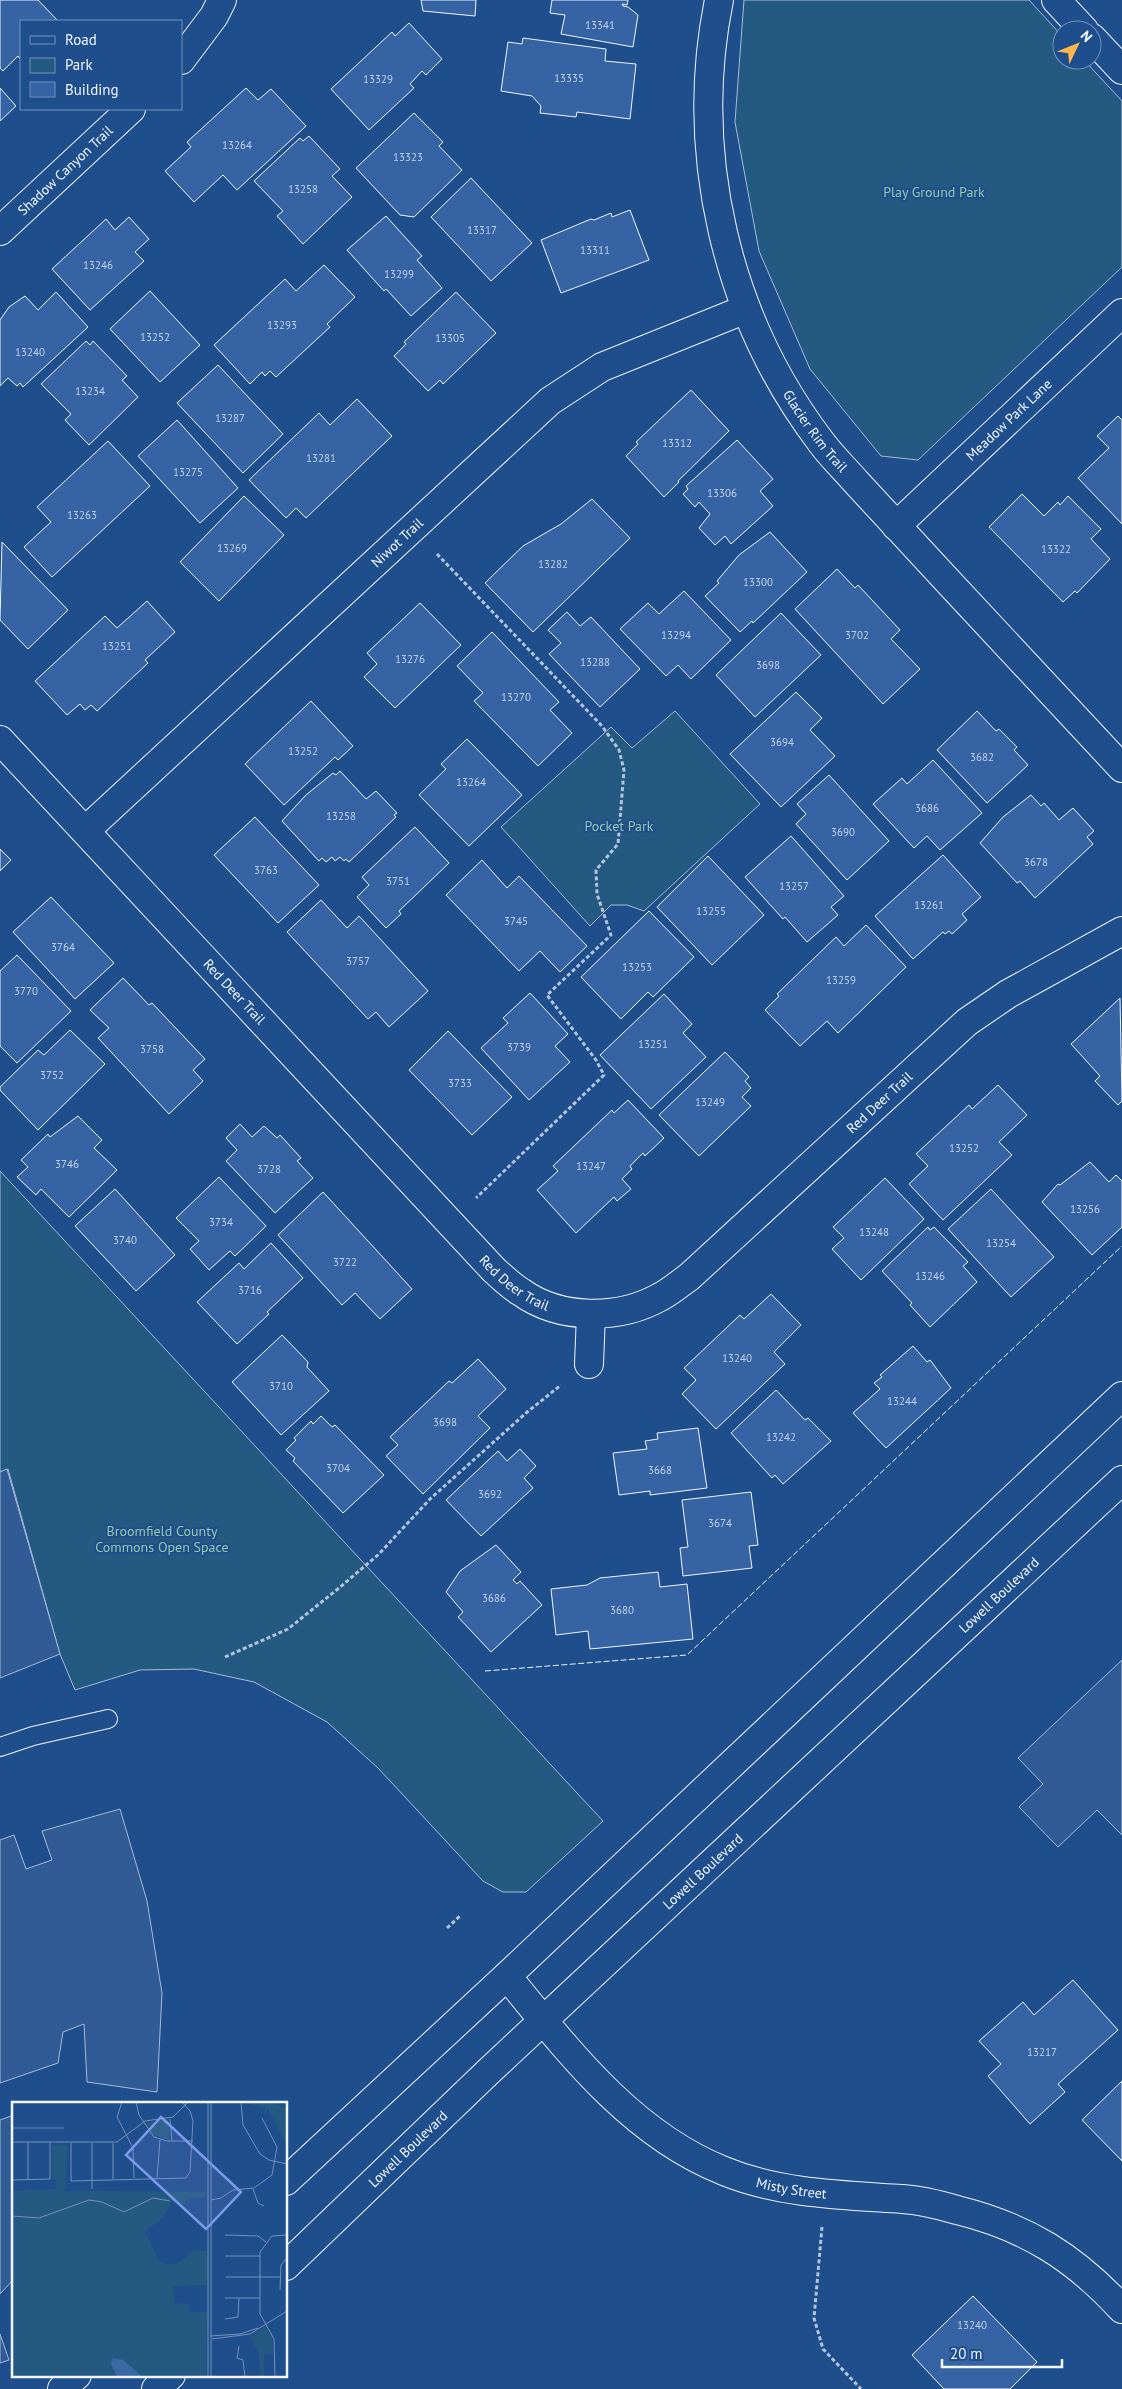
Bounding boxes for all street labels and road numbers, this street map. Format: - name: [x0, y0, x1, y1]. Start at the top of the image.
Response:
- street label: Shadow Canyon Trail: [14, 122, 117, 219]
- street label: Meadow Park Lane: [962, 375, 1056, 465]
- street label: Glacier Rim Trail: [779, 387, 852, 476]
- street label: Niwot Trail: [367, 514, 427, 571]
- street label: Red Deer Trail: [200, 955, 270, 1028]
- street label: Red Deer Trail: [843, 1068, 916, 1137]
- street label: Red Deer Trail: [476, 1251, 552, 1315]
- street label: Lowell Boulevard: [955, 1553, 1043, 1637]
- street label: Lowell Boulevard: [659, 1830, 747, 1913]
- street label: Lowell Boulevard: [364, 2107, 451, 2191]
- street label: Misty Street: [754, 2173, 828, 2203]

